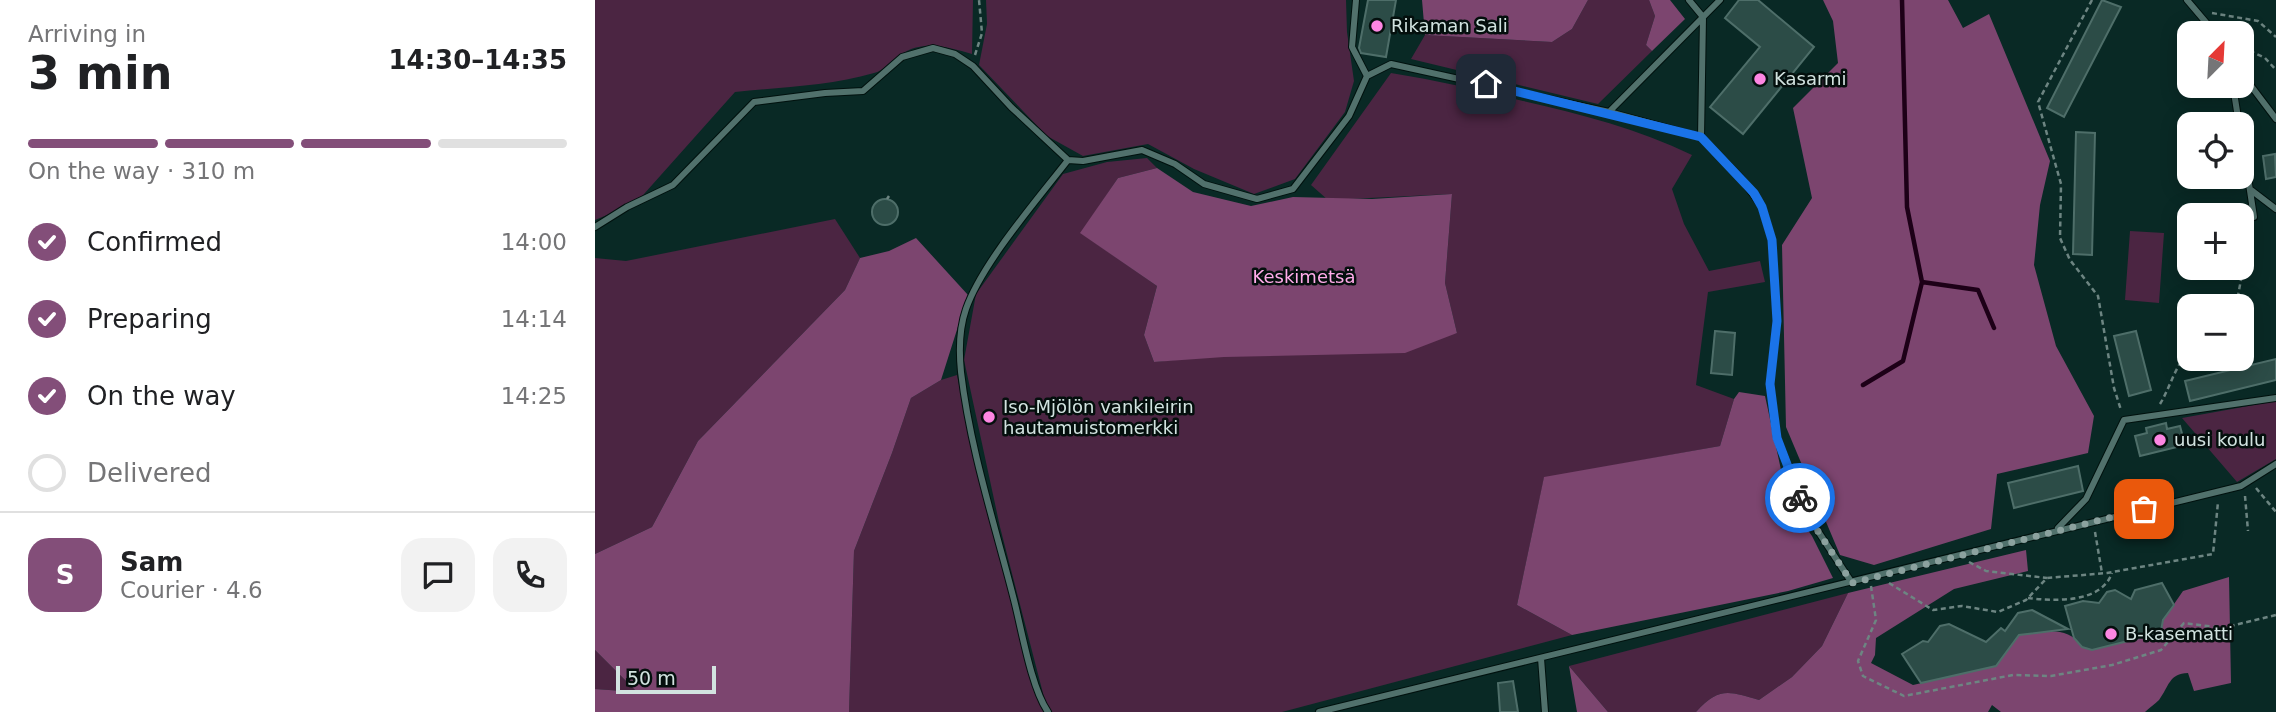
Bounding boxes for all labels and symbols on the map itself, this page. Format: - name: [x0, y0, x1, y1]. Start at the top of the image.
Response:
- place label: Rikaman Sali: [1391, 15, 1508, 36]
- marker: Rikaman Sali: [1369, 18, 1385, 34]
- north arrow: [2177, 21, 2254, 98]
- pin: [1456, 54, 1516, 114]
- place label: Kasarmi: [1774, 68, 1847, 89]
- marker: Kasarmi: [1752, 71, 1768, 87]
- park label: Keskimetsä: [1253, 266, 1355, 287]
- place label: Iso-Mjölön vankileirin hautamuistomerkki: [1003, 396, 1194, 438]
- marker: Iso-Mjölön vankileirin hautamuistomerkki: [981, 409, 997, 425]
- place label: uusi koulu: [2174, 429, 2266, 450]
- marker: uusi koulu: [2152, 432, 2168, 448]
- courier: [1765, 463, 1835, 533]
- pin: [2114, 479, 2174, 539]
- place label: B-kasematti: [2125, 623, 2233, 644]
- marker: B-kasematti: [2103, 626, 2119, 642]
- scale bar: [616, 663, 716, 695]

